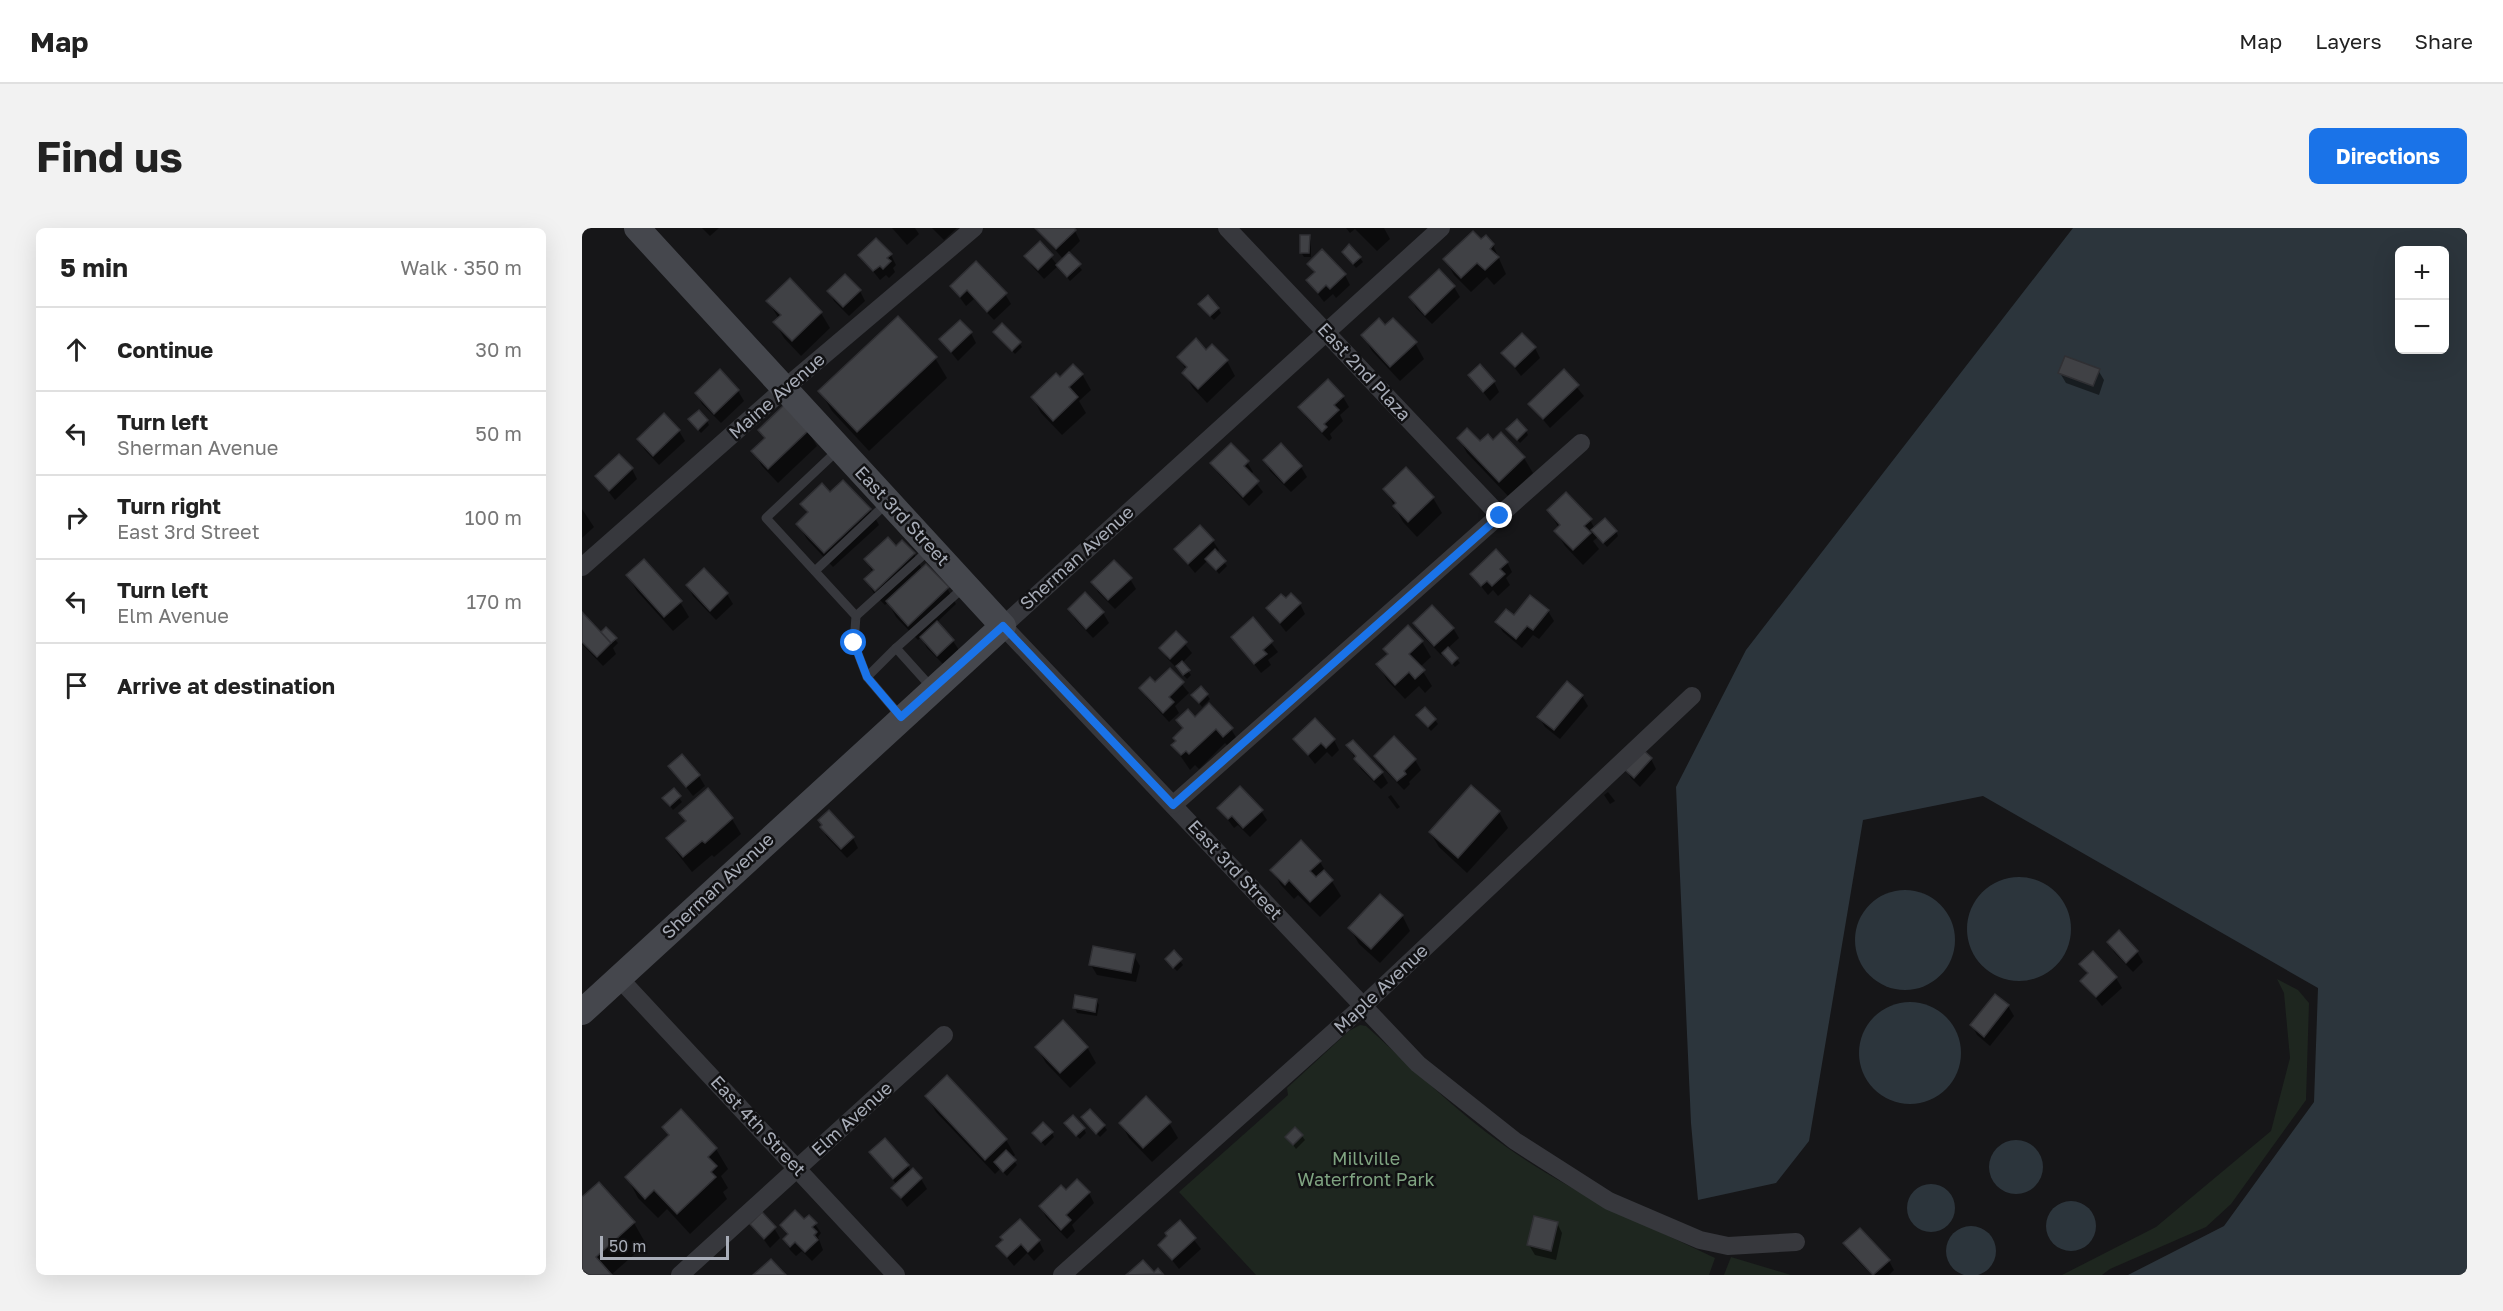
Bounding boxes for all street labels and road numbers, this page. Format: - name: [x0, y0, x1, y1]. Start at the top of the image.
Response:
- street label: East 2nd Plaza: [1314, 318, 1416, 425]
- street label: Maine Avenue: [724, 348, 829, 443]
- street label: East 3rd Street: [851, 461, 955, 570]
- street label: Sherman Avenue: [1015, 500, 1138, 614]
- street label: East 3rd Street: [1184, 815, 1288, 924]
- street label: Sherman Avenue: [657, 828, 778, 943]
- street label: Maple Avenue: [1329, 939, 1432, 1037]
- street label: East 4th Street: [707, 1071, 811, 1180]
- street label: Elm Avenue: [807, 1076, 896, 1160]

